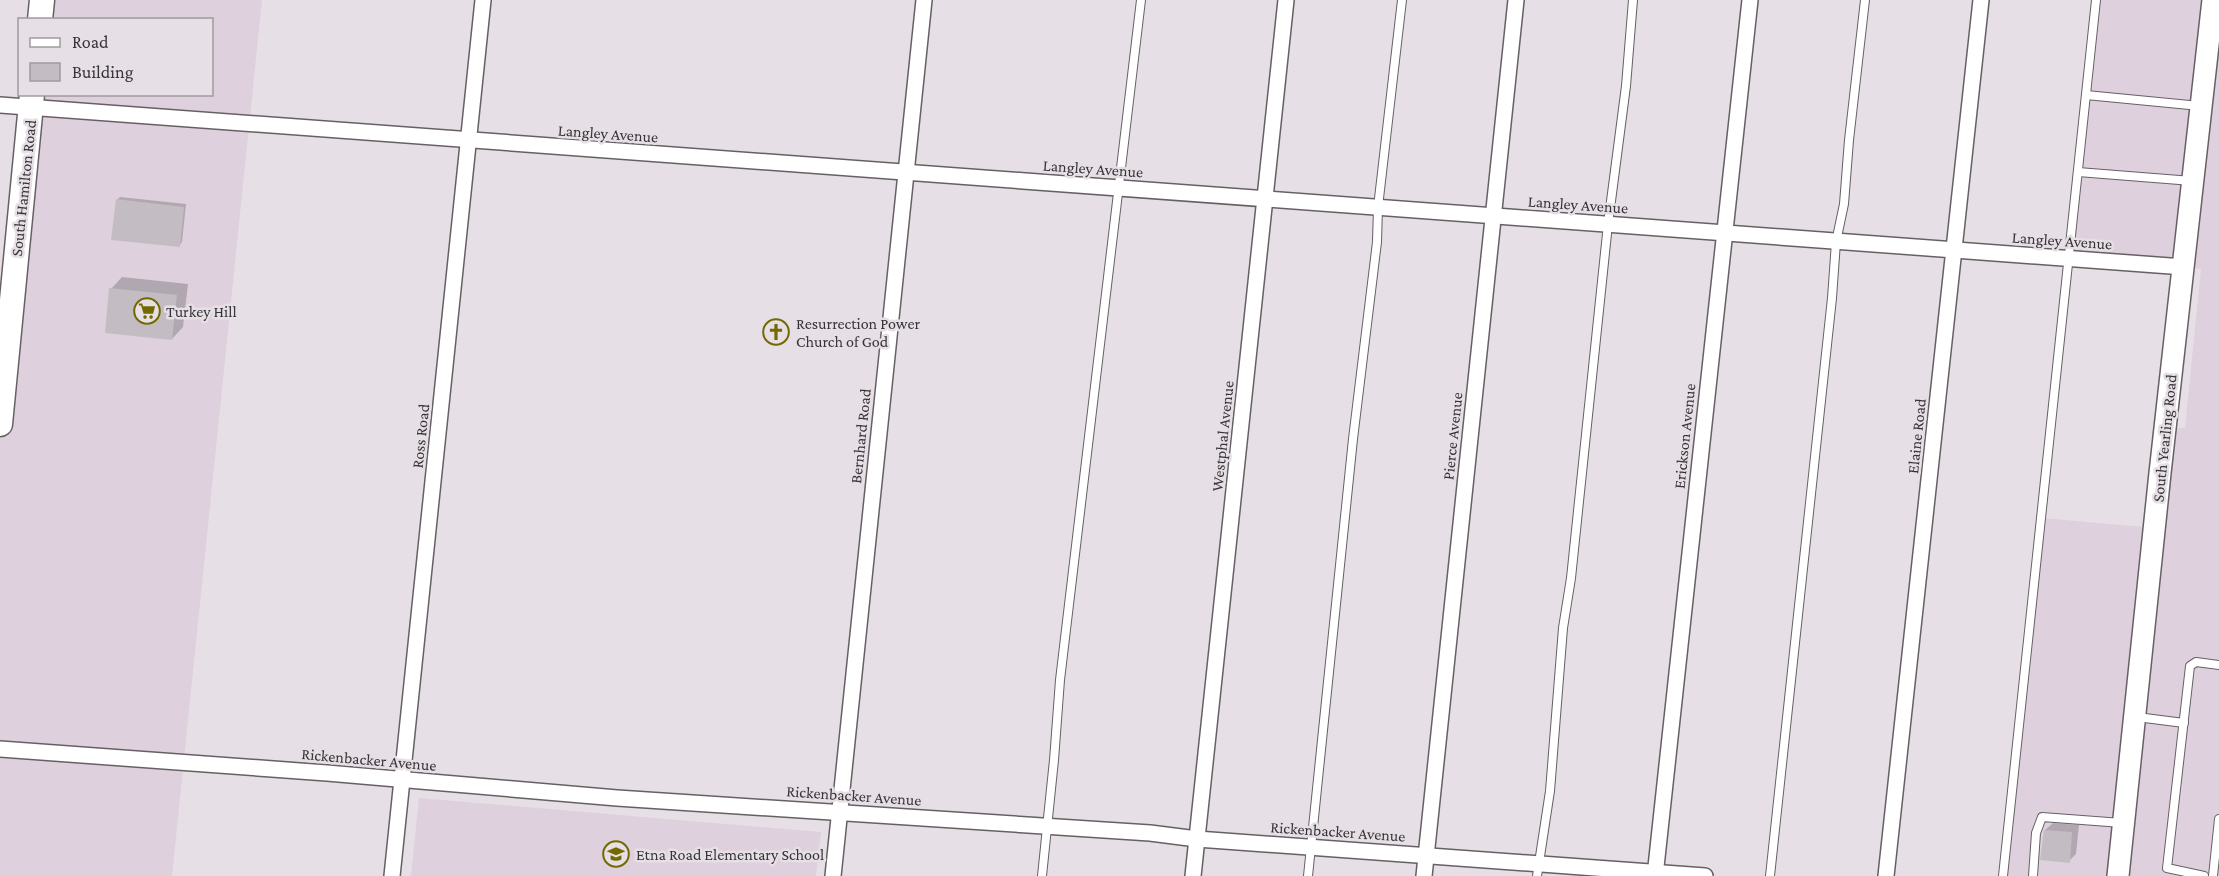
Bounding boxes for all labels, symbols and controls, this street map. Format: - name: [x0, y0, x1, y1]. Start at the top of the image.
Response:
- legend: [18, 18, 213, 96]
- text: Road: [72, 32, 109, 52]
- text: Building: [72, 62, 134, 82]
- street label: South Hamilton Road: [8, 118, 39, 257]
- street label: Langley Avenue: [557, 122, 659, 146]
- street label: Langley Avenue: [1042, 157, 1144, 181]
- street label: Langley Avenue: [1527, 193, 1629, 217]
- street label: Langley Avenue: [2011, 229, 2113, 253]
- supermarket icon: Turkey Hill: [132, 296, 162, 326]
- place label: Turkey Hill: [166, 303, 237, 321]
- place label: Resurrection Power Church of God: [796, 315, 920, 350]
- church icon: Resurrection Power Church of God: [761, 317, 791, 347]
- street label: South Yearling Road: [2149, 373, 2181, 503]
- street label: Westphal Avenue: [1208, 380, 1238, 492]
- street label: Erickson Avenue: [1671, 383, 1698, 489]
- street label: Bernhard Road: [847, 387, 874, 484]
- street label: Pierce Avenue: [1439, 391, 1466, 481]
- street label: Elaine Road: [1904, 397, 1929, 475]
- street label: Ross Road: [409, 402, 432, 469]
- street label: Rickenbacker Avenue: [301, 745, 437, 774]
- street label: Rickenbacker Avenue: [786, 782, 922, 809]
- street label: Rickenbacker Avenue: [1270, 818, 1406, 845]
- school or university icon: Etna Road Elementary School: [601, 839, 631, 869]
- place label: Etna Road Elementary School: [636, 846, 824, 864]

